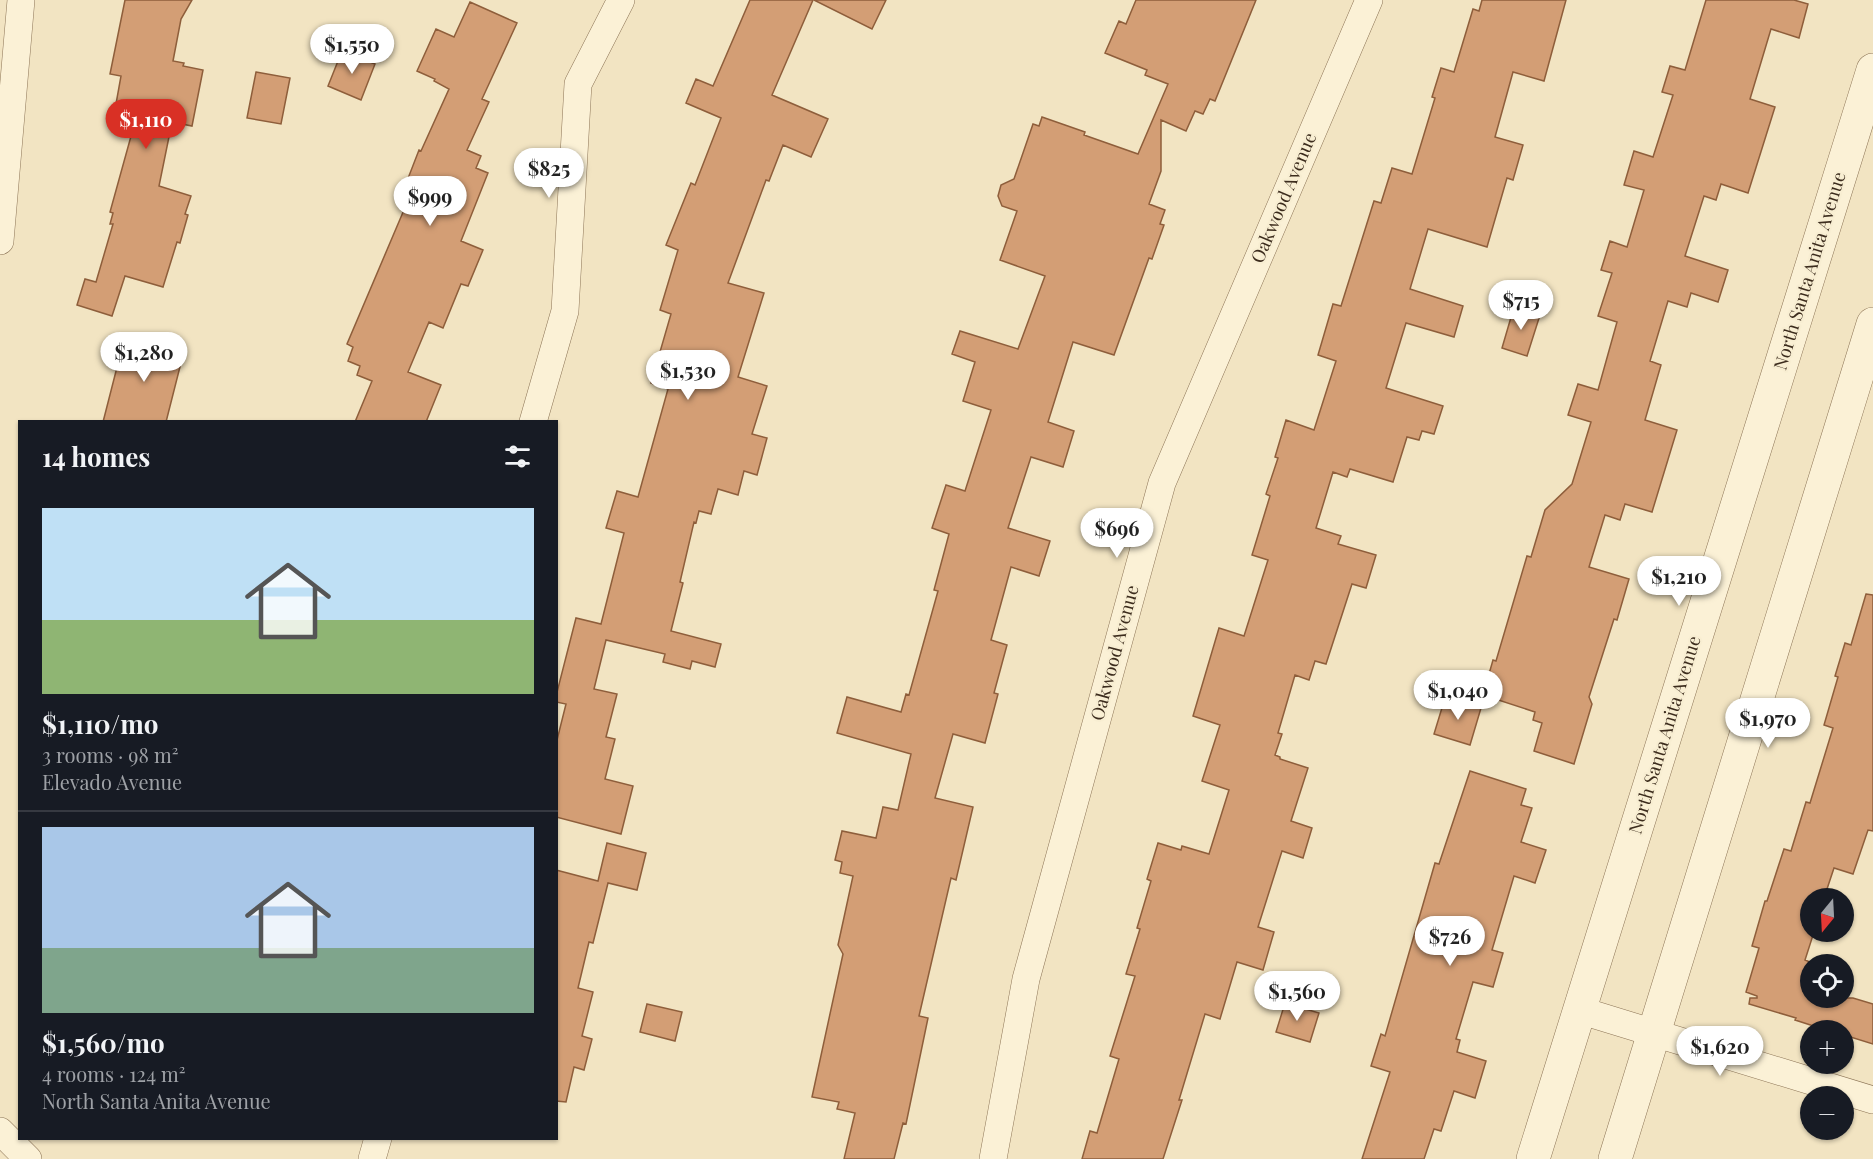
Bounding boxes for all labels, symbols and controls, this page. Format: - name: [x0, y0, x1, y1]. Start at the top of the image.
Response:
- pin: $1,550: [303, 24, 401, 75]
- text: $1,550: [324, 30, 380, 57]
- pin: $1,110: [97, 99, 195, 150]
- text: $1,110: [120, 105, 172, 132]
- street label: Oakwood Avenue: [1245, 129, 1321, 266]
- pin: $825: [513, 148, 585, 199]
- text: $825: [528, 154, 570, 181]
- street label: North Santa Anita Avenue: [1767, 169, 1851, 373]
- pin: $999: [394, 176, 466, 227]
- text: $999: [408, 182, 452, 209]
- pin: $715: [1485, 280, 1557, 331]
- text: $715: [1502, 286, 1540, 313]
- pin: $1,280: [95, 332, 193, 383]
- text: $1,280: [114, 338, 174, 365]
- pin: $1,530: [639, 350, 737, 401]
- text: $1,530: [660, 356, 716, 383]
- text: 14 homes: [42, 439, 150, 474]
- icon: filters: [501, 440, 534, 473]
- pin: $696: [1081, 508, 1153, 559]
- text: $696: [1095, 514, 1139, 541]
- icon: home: [234, 547, 342, 655]
- pin: $1,210: [1630, 556, 1728, 607]
- text: $1,210: [1651, 562, 1707, 589]
- street label: Oakwood Avenue: [1084, 582, 1144, 723]
- street label: North Santa Anita Avenue: [1622, 633, 1706, 837]
- pin: $1,040: [1409, 670, 1507, 721]
- text: $1,040: [1428, 676, 1488, 703]
- pin: $1,970: [1719, 698, 1817, 749]
- text: $1,970: [1739, 704, 1797, 731]
- text: $1,110/mo: [42, 706, 158, 741]
- text: 3 rooms · 98 m²: [42, 741, 178, 768]
- text: Elevado Avenue: [42, 768, 182, 795]
- icon: home: [234, 866, 342, 974]
- north arrow: [1800, 888, 1854, 942]
- map controls: [1800, 888, 1854, 1140]
- pin: $726: [1414, 916, 1486, 967]
- text: $726: [1429, 922, 1471, 949]
- button: locate: [1800, 954, 1854, 1008]
- pin: $1,560: [1248, 971, 1346, 1022]
- text: $1,560: [1268, 977, 1326, 1004]
- button: +: [1800, 1020, 1854, 1074]
- text: $1,560/mo: [42, 1025, 165, 1060]
- pin: $1,620: [1671, 1026, 1769, 1077]
- text: $1,620: [1690, 1032, 1750, 1059]
- text: 4 rooms · 124 m²: [42, 1060, 186, 1087]
- button: −: [1800, 1086, 1854, 1140]
- text: North Santa Anita Avenue: [42, 1087, 271, 1114]

